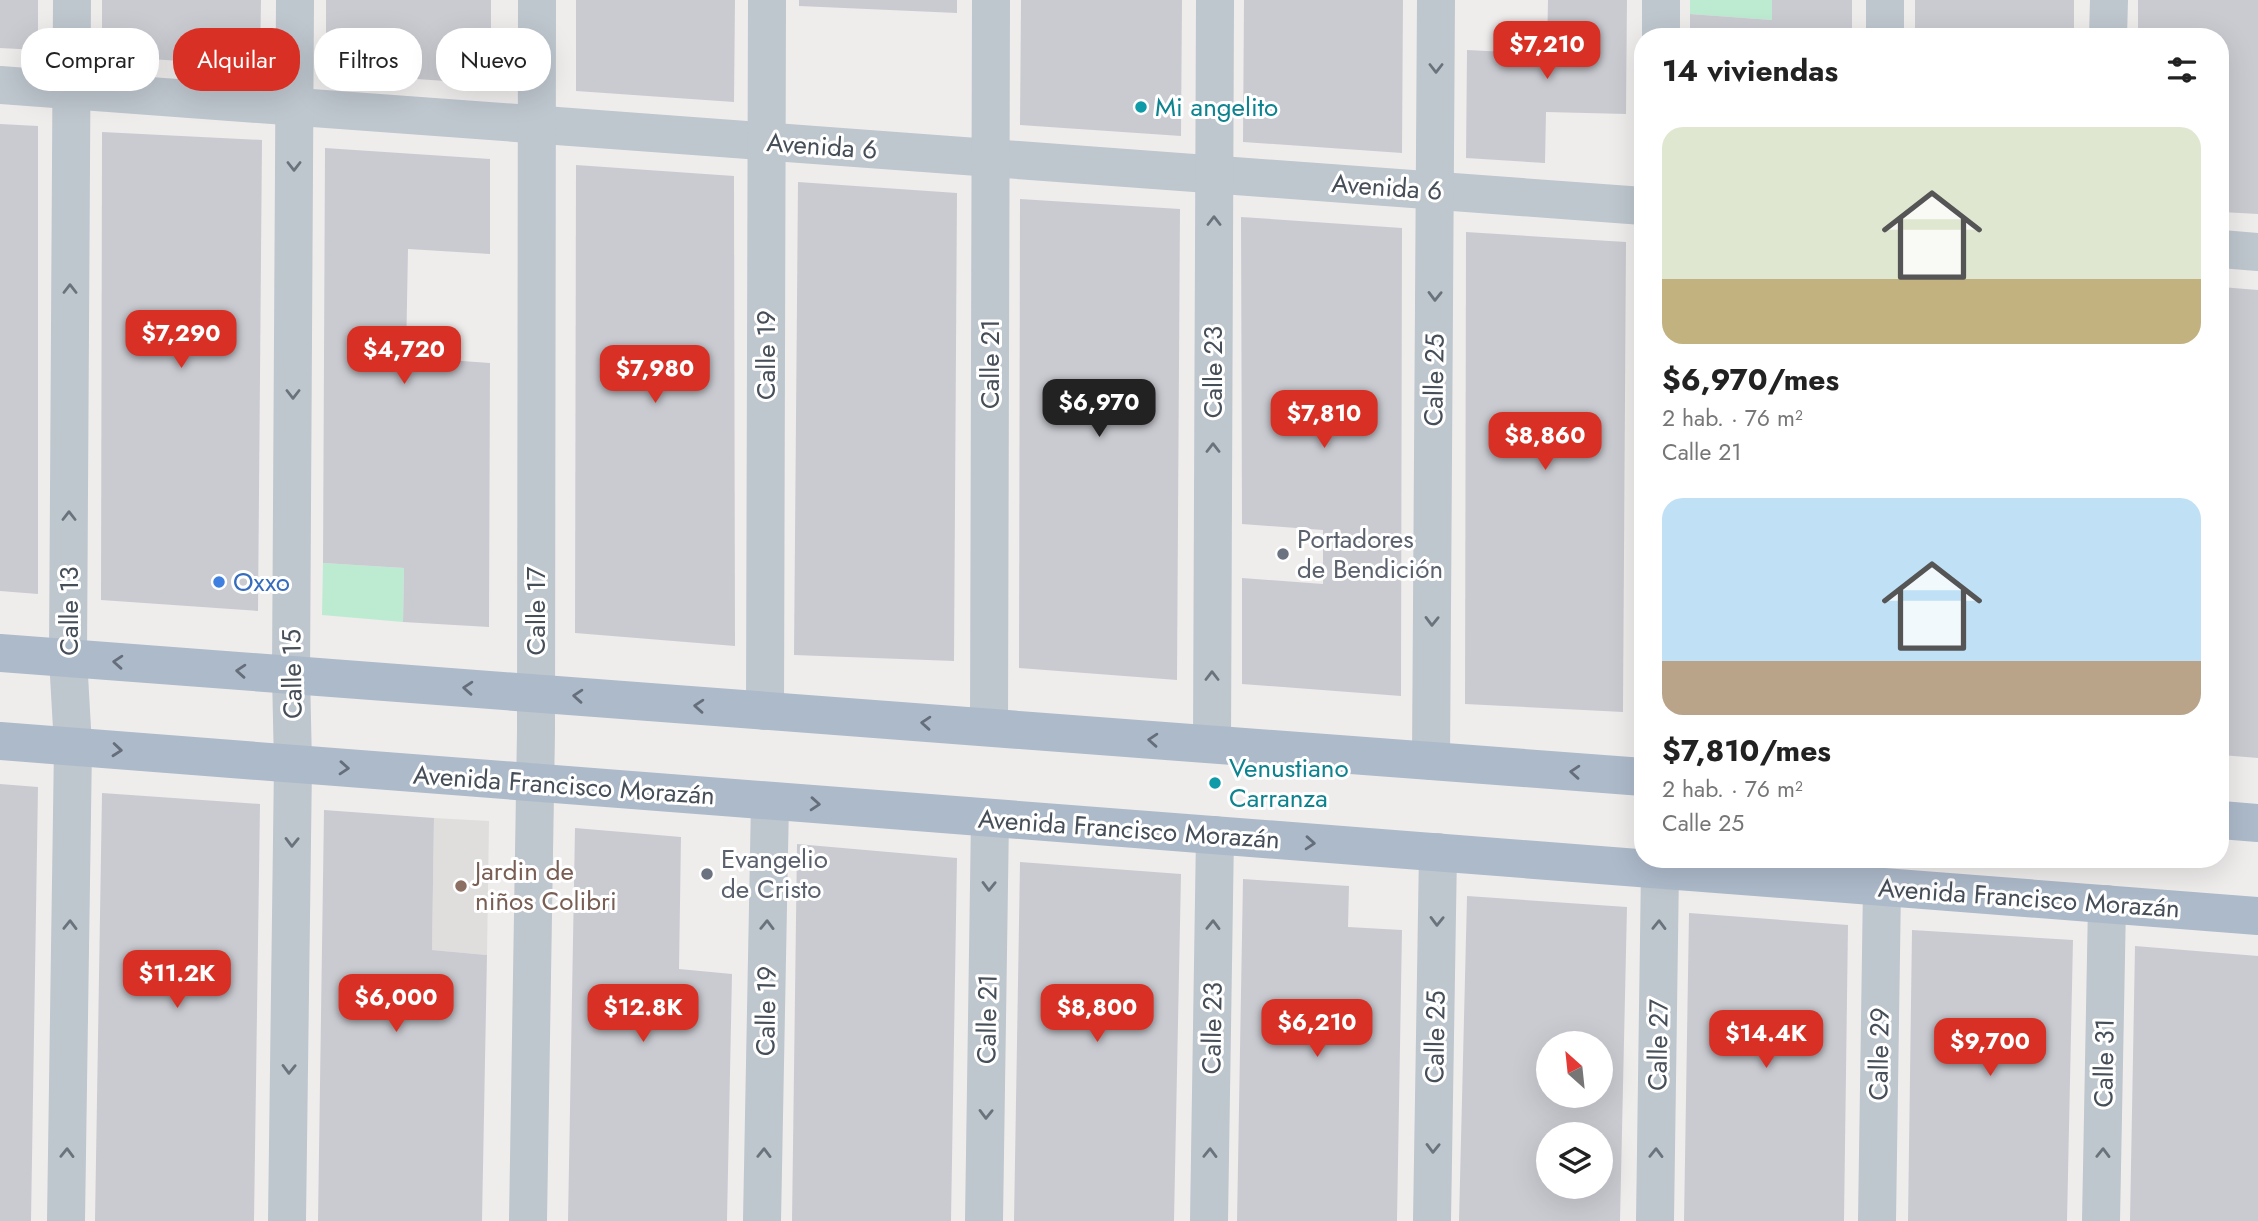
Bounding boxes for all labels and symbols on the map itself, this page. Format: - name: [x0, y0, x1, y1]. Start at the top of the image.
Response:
- pin: $7,210: [1490, 22, 1604, 81]
- one-way arrow: [1428, 63, 1444, 74]
- place label: Mi angelito: [1155, 88, 1278, 126]
- marker: Mi angelito: [1133, 99, 1149, 115]
- street label: Avenida 6: [765, 123, 879, 169]
- one-way arrow: [286, 161, 302, 172]
- street label: Avenida 6: [1330, 164, 1444, 210]
- one-way arrow: [1206, 215, 1222, 226]
- one-way arrow: [62, 283, 78, 294]
- one-way arrow: [1427, 291, 1443, 301]
- pin: $7,290: [124, 310, 238, 370]
- street label: Calle 19: [747, 310, 785, 400]
- street label: Calle 21: [971, 319, 1009, 409]
- pin: $4,720: [347, 326, 461, 386]
- street label: Calle 23: [1194, 326, 1232, 418]
- street label: Calle 25: [1414, 333, 1454, 427]
- pin: $7,980: [598, 346, 712, 405]
- pin: $6,970: [1042, 380, 1156, 439]
- one-way arrow: [285, 389, 301, 399]
- pin: $7,810: [1267, 391, 1381, 450]
- pin: $8,860: [1488, 412, 1602, 472]
- one-way arrow: [1205, 443, 1221, 453]
- one-way arrow: [61, 511, 77, 521]
- place label: Portadores de Bendición: [1297, 520, 1443, 588]
- marker: Portadores de Bendición: [1275, 546, 1291, 562]
- place label: Oxxo: [233, 563, 290, 601]
- street label: Calle 13: [50, 566, 88, 656]
- street label: Calle 17: [517, 566, 555, 655]
- marker: Oxxo: [211, 574, 227, 590]
- one-way arrow: [1424, 616, 1440, 627]
- street label: Calle 15: [272, 629, 312, 719]
- one-way arrow: [113, 655, 124, 670]
- one-way arrow: [235, 664, 246, 679]
- one-way arrow: [1204, 670, 1220, 681]
- one-way arrow: [462, 681, 473, 696]
- one-way arrow: [572, 689, 583, 704]
- one-way arrow: [693, 699, 704, 714]
- one-way arrow: [920, 716, 931, 731]
- one-way arrow: [1147, 733, 1158, 748]
- one-way arrow: [112, 742, 123, 757]
- place label: Venustiano Carranza: [1229, 749, 1349, 817]
- street label: Avenida Francisco Morazán: [412, 755, 716, 815]
- one-way arrow: [339, 760, 350, 775]
- one-way arrow: [1569, 765, 1580, 780]
- marker: Venustiano Carranza: [1207, 775, 1223, 791]
- one-way arrow: [810, 796, 821, 811]
- street label: Avenida Francisco Morazán: [977, 799, 1281, 859]
- one-way arrow: [1305, 835, 1316, 850]
- one-way arrow: [284, 837, 300, 847]
- place label: Evangelio de Cristo: [721, 840, 828, 908]
- place label: Jardin de niños Colibri: [472, 852, 617, 920]
- marker: Evangelio de Cristo: [699, 866, 715, 882]
- street label: Avenida Francisco Morazán: [1877, 868, 2181, 928]
- marker: Jardin de niños Colibri: [453, 878, 469, 894]
- one-way arrow: [981, 881, 997, 892]
- one-way arrow: [1429, 915, 1444, 926]
- one-way arrow: [62, 920, 78, 930]
- one-way arrow: [760, 920, 775, 931]
- one-way arrow: [1206, 920, 1221, 931]
- one-way arrow: [1652, 920, 1667, 931]
- pin: $11.2K: [120, 950, 234, 1010]
- street label: Calle 19: [746, 966, 786, 1056]
- pin: $6,000: [339, 974, 453, 1034]
- street label: Calle 21: [967, 974, 1007, 1064]
- street label: Calle 23: [1192, 981, 1232, 1075]
- pin: $12.8K: [586, 984, 700, 1044]
- pin: $8,800: [1040, 984, 1154, 1044]
- street label: Calle 25: [1415, 990, 1455, 1084]
- street label: Calle 27: [1638, 998, 1678, 1091]
- pin: $6,210: [1260, 1000, 1374, 1059]
- street label: Calle 29: [1859, 1007, 1899, 1101]
- pin: $14.4K: [1709, 1010, 1823, 1070]
- pin: $9,700: [1933, 1018, 2047, 1078]
- street label: Calle 31: [2084, 1018, 2124, 1108]
- north arrow: [1536, 1031, 1614, 1108]
- one-way arrow: [281, 1064, 297, 1075]
- one-way arrow: [978, 1108, 993, 1119]
- one-way arrow: [1425, 1143, 1441, 1154]
- one-way arrow: [59, 1147, 74, 1158]
- one-way arrow: [756, 1147, 771, 1158]
- one-way arrow: [1202, 1147, 1217, 1158]
- one-way arrow: [1648, 1147, 1664, 1158]
- one-way arrow: [2095, 1147, 2110, 1158]

